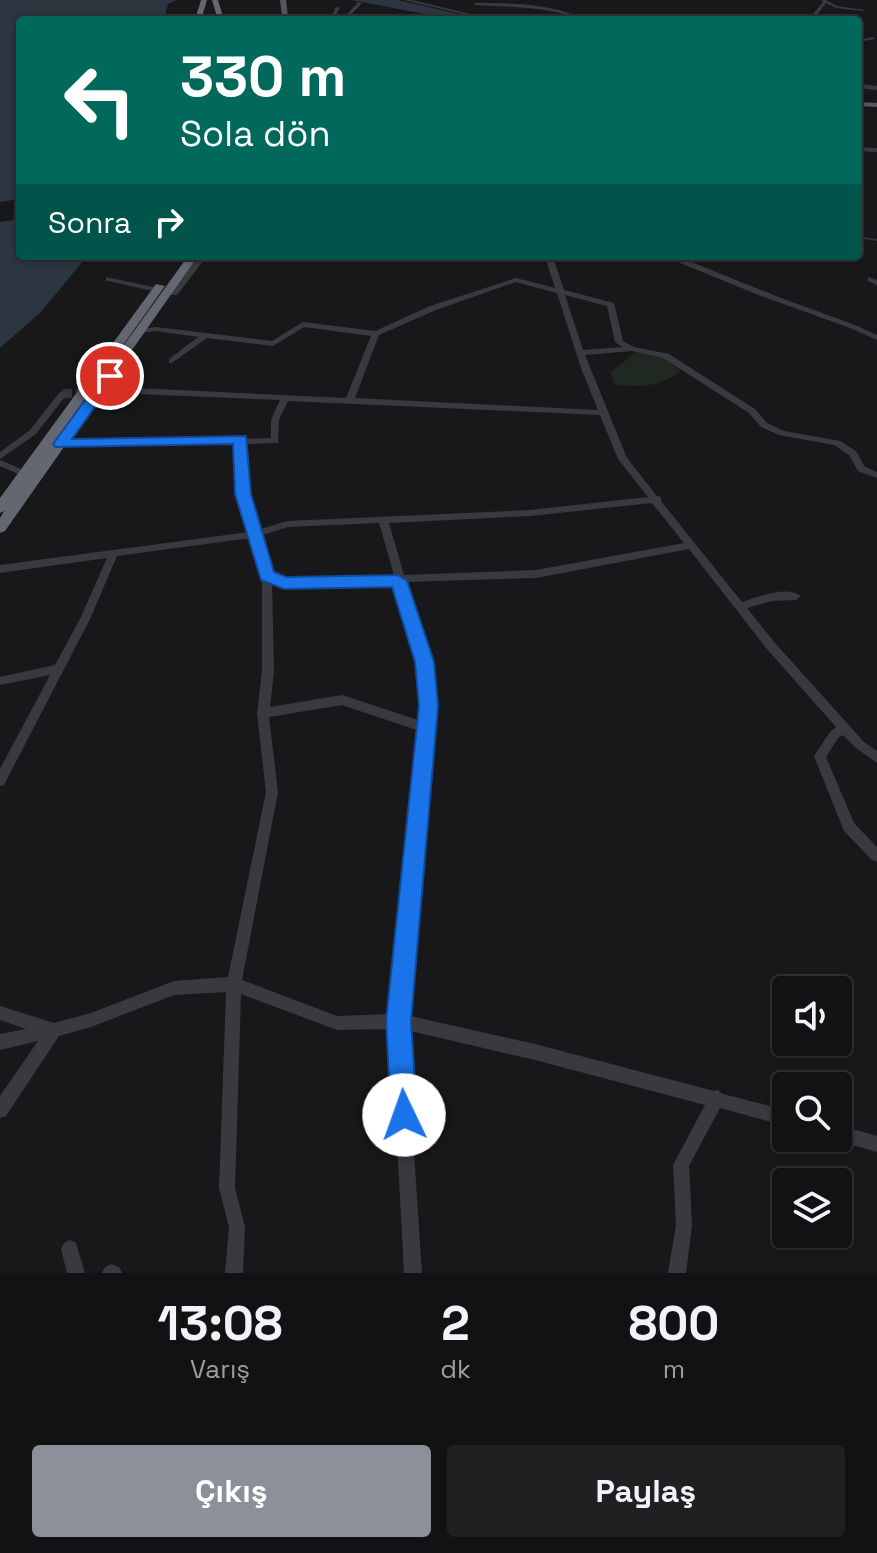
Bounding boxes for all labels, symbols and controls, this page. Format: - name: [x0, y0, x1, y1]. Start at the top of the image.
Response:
- text: 330 m: [180, 41, 346, 112]
- icon: left: [48, 48, 152, 152]
- text: Sola dön: [180, 111, 331, 157]
- icon: right: [147, 200, 191, 244]
- text: Sonra: [48, 203, 131, 242]
- pin: [76, 342, 144, 410]
- icon: arrive: [88, 354, 132, 398]
- map controls: [772, 976, 852, 1248]
- button: sound: [772, 976, 852, 1056]
- button: search: [772, 1072, 852, 1152]
- position arrow: [362, 1073, 446, 1157]
- button: layers: [772, 1168, 852, 1248]
- text: 13:08: [158, 1293, 283, 1354]
- text: 2: [441, 1293, 470, 1354]
- text: 800: [628, 1293, 719, 1354]
- text: Varış: [190, 1352, 250, 1386]
- text: dk: [440, 1352, 471, 1386]
- text: m: [663, 1352, 685, 1386]
- button: Çıkış: [32, 1445, 431, 1537]
- button: Paylaş: [447, 1445, 845, 1537]

